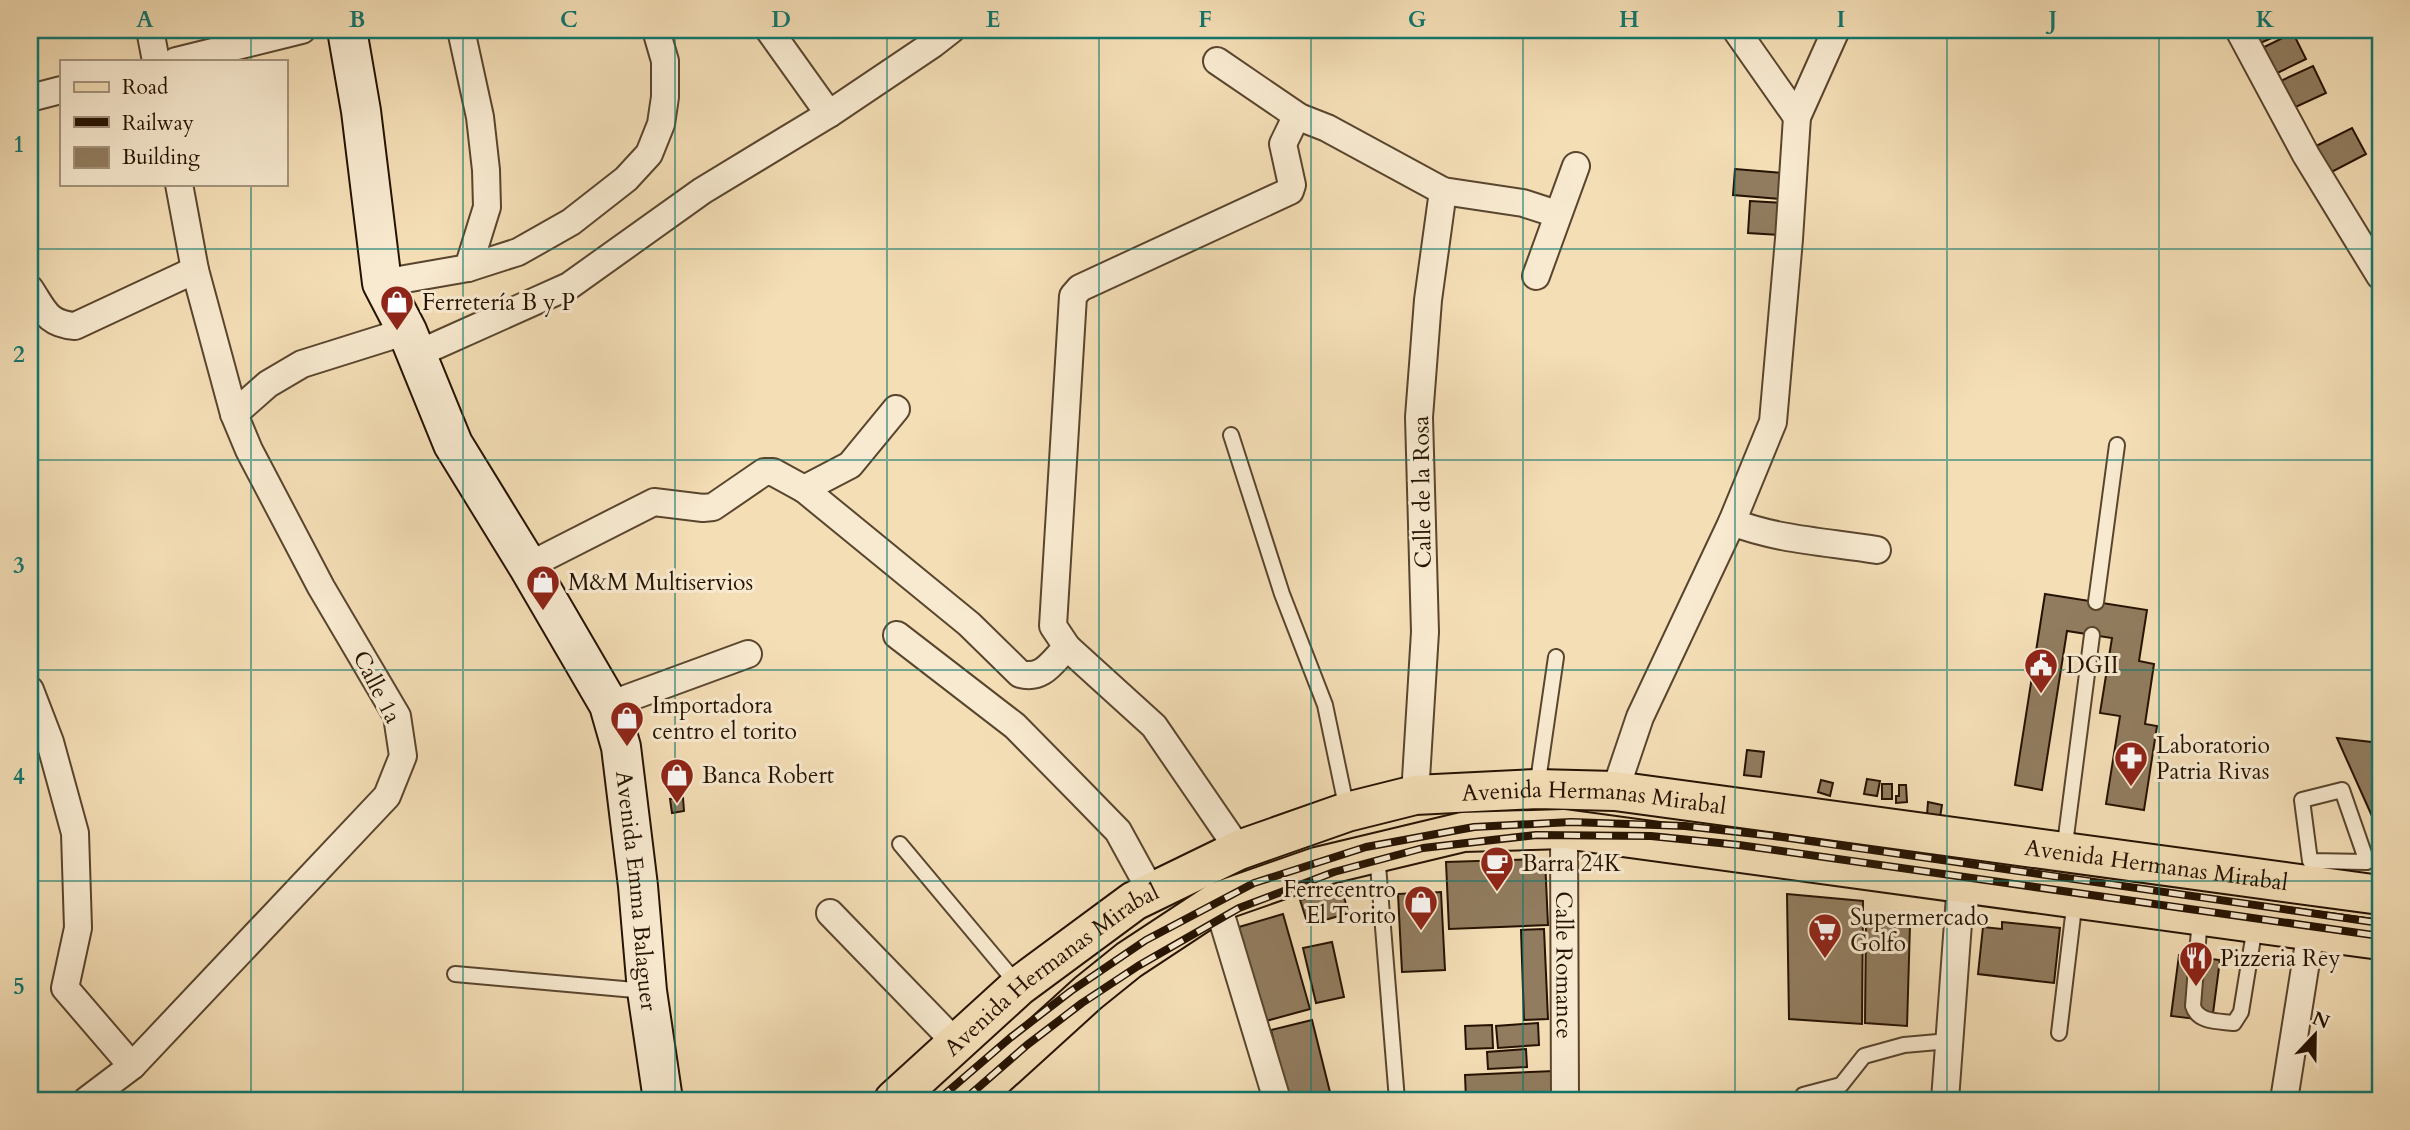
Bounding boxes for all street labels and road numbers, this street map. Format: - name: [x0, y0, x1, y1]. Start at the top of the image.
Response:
- street label: Calle de la Rosa: [1405, 415, 1439, 569]
- street label: Calle 1a: [346, 645, 408, 729]
- street label: Avenida Emma Balaguer: [609, 769, 665, 1014]
- street label: Avenida Hermanas Mirabal: [1461, 773, 1728, 821]
- street label: Avenida Hermanas Mirabal: [2023, 831, 2290, 898]
- street label: Avenida Hermanas Mirabal: [937, 876, 1164, 1063]
- street label: Calle Romance: [1549, 891, 1580, 1039]

